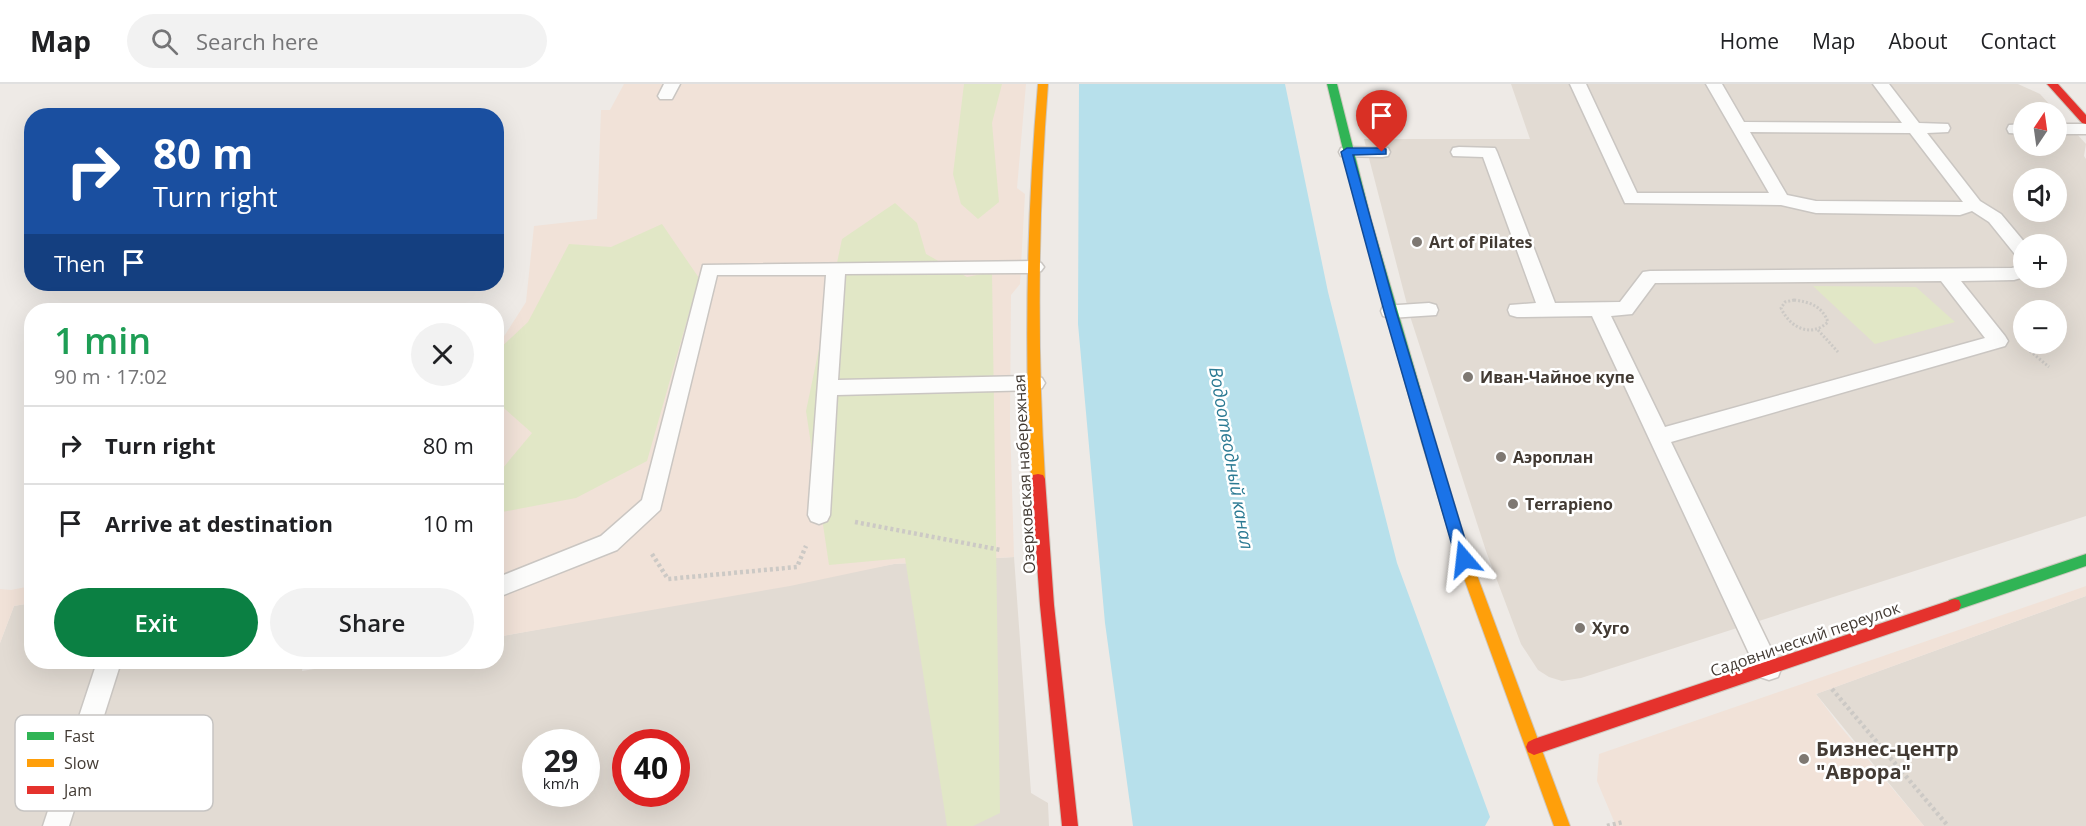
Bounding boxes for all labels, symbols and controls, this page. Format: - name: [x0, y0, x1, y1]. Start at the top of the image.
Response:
- search box: [127, 14, 547, 68]
- text: Map: [30, 22, 91, 60]
- icon: search: [148, 25, 181, 58]
- text: Search here: [196, 26, 319, 56]
- text: Home: [1720, 27, 1779, 55]
- text: Map: [1812, 27, 1855, 55]
- text: About: [1888, 27, 1948, 55]
- text: Contact: [1981, 27, 2056, 55]
- pin: [1356, 90, 1407, 152]
- icon: arrive: [1365, 99, 1398, 132]
- north arrow: [2013, 102, 2067, 156]
- map controls: [2013, 102, 2067, 354]
- text: 80 m: [153, 124, 253, 181]
- icon: right: [54, 132, 132, 210]
- button: sound: [2013, 168, 2067, 222]
- text: Turn right: [153, 178, 278, 215]
- place label: Art of Pilates: [1429, 231, 1533, 253]
- button: +: [2013, 234, 2067, 288]
- marker: Art of Pilates: [1410, 235, 1424, 249]
- icon: arrive: [117, 246, 150, 279]
- text: Then: [54, 248, 105, 278]
- button: −: [2013, 300, 2067, 354]
- text: 1 min: [54, 316, 151, 365]
- button: close: [411, 323, 474, 386]
- text: 90 m · 17:02: [54, 363, 167, 390]
- water label: Водоотводный канал: [1204, 365, 1260, 552]
- place label: Иван-Чайное купе: [1480, 366, 1634, 388]
- marker: Иван-Чайное купе: [1461, 370, 1475, 384]
- street label: Озерковская набережная: [1008, 374, 1040, 574]
- icon: right: [54, 429, 87, 462]
- text: Turn right: [105, 430, 216, 460]
- text: 80 m: [423, 430, 474, 460]
- place label: Аэроплан: [1513, 446, 1593, 468]
- marker: Аэроплан: [1494, 450, 1508, 464]
- place label: Terrapieno: [1525, 493, 1613, 515]
- marker: Terrapieno: [1506, 497, 1520, 511]
- icon: arrive: [54, 507, 87, 540]
- text: Arrive at destination: [105, 508, 333, 538]
- text: 10 m: [423, 508, 474, 538]
- position arrow: [1432, 527, 1496, 591]
- button: Exit: [54, 588, 258, 657]
- button: Share: [270, 588, 474, 657]
- street label: Садовнический переулок: [1707, 596, 1903, 682]
- place label: Хуго: [1592, 617, 1629, 639]
- marker: Хуго: [1573, 621, 1587, 635]
- legend: [15, 715, 213, 811]
- text: Fast: [64, 725, 95, 747]
- speed limit sign: 40: [612, 729, 690, 807]
- place label: Бизнес-центр "Аврора": [1816, 735, 1959, 785]
- text: 29: [544, 740, 578, 781]
- text: Slow: [64, 752, 99, 774]
- marker: Бизнес-центр "Аврора": [1797, 752, 1811, 766]
- text: km/h: [543, 773, 579, 793]
- text: Jam: [62, 779, 92, 801]

